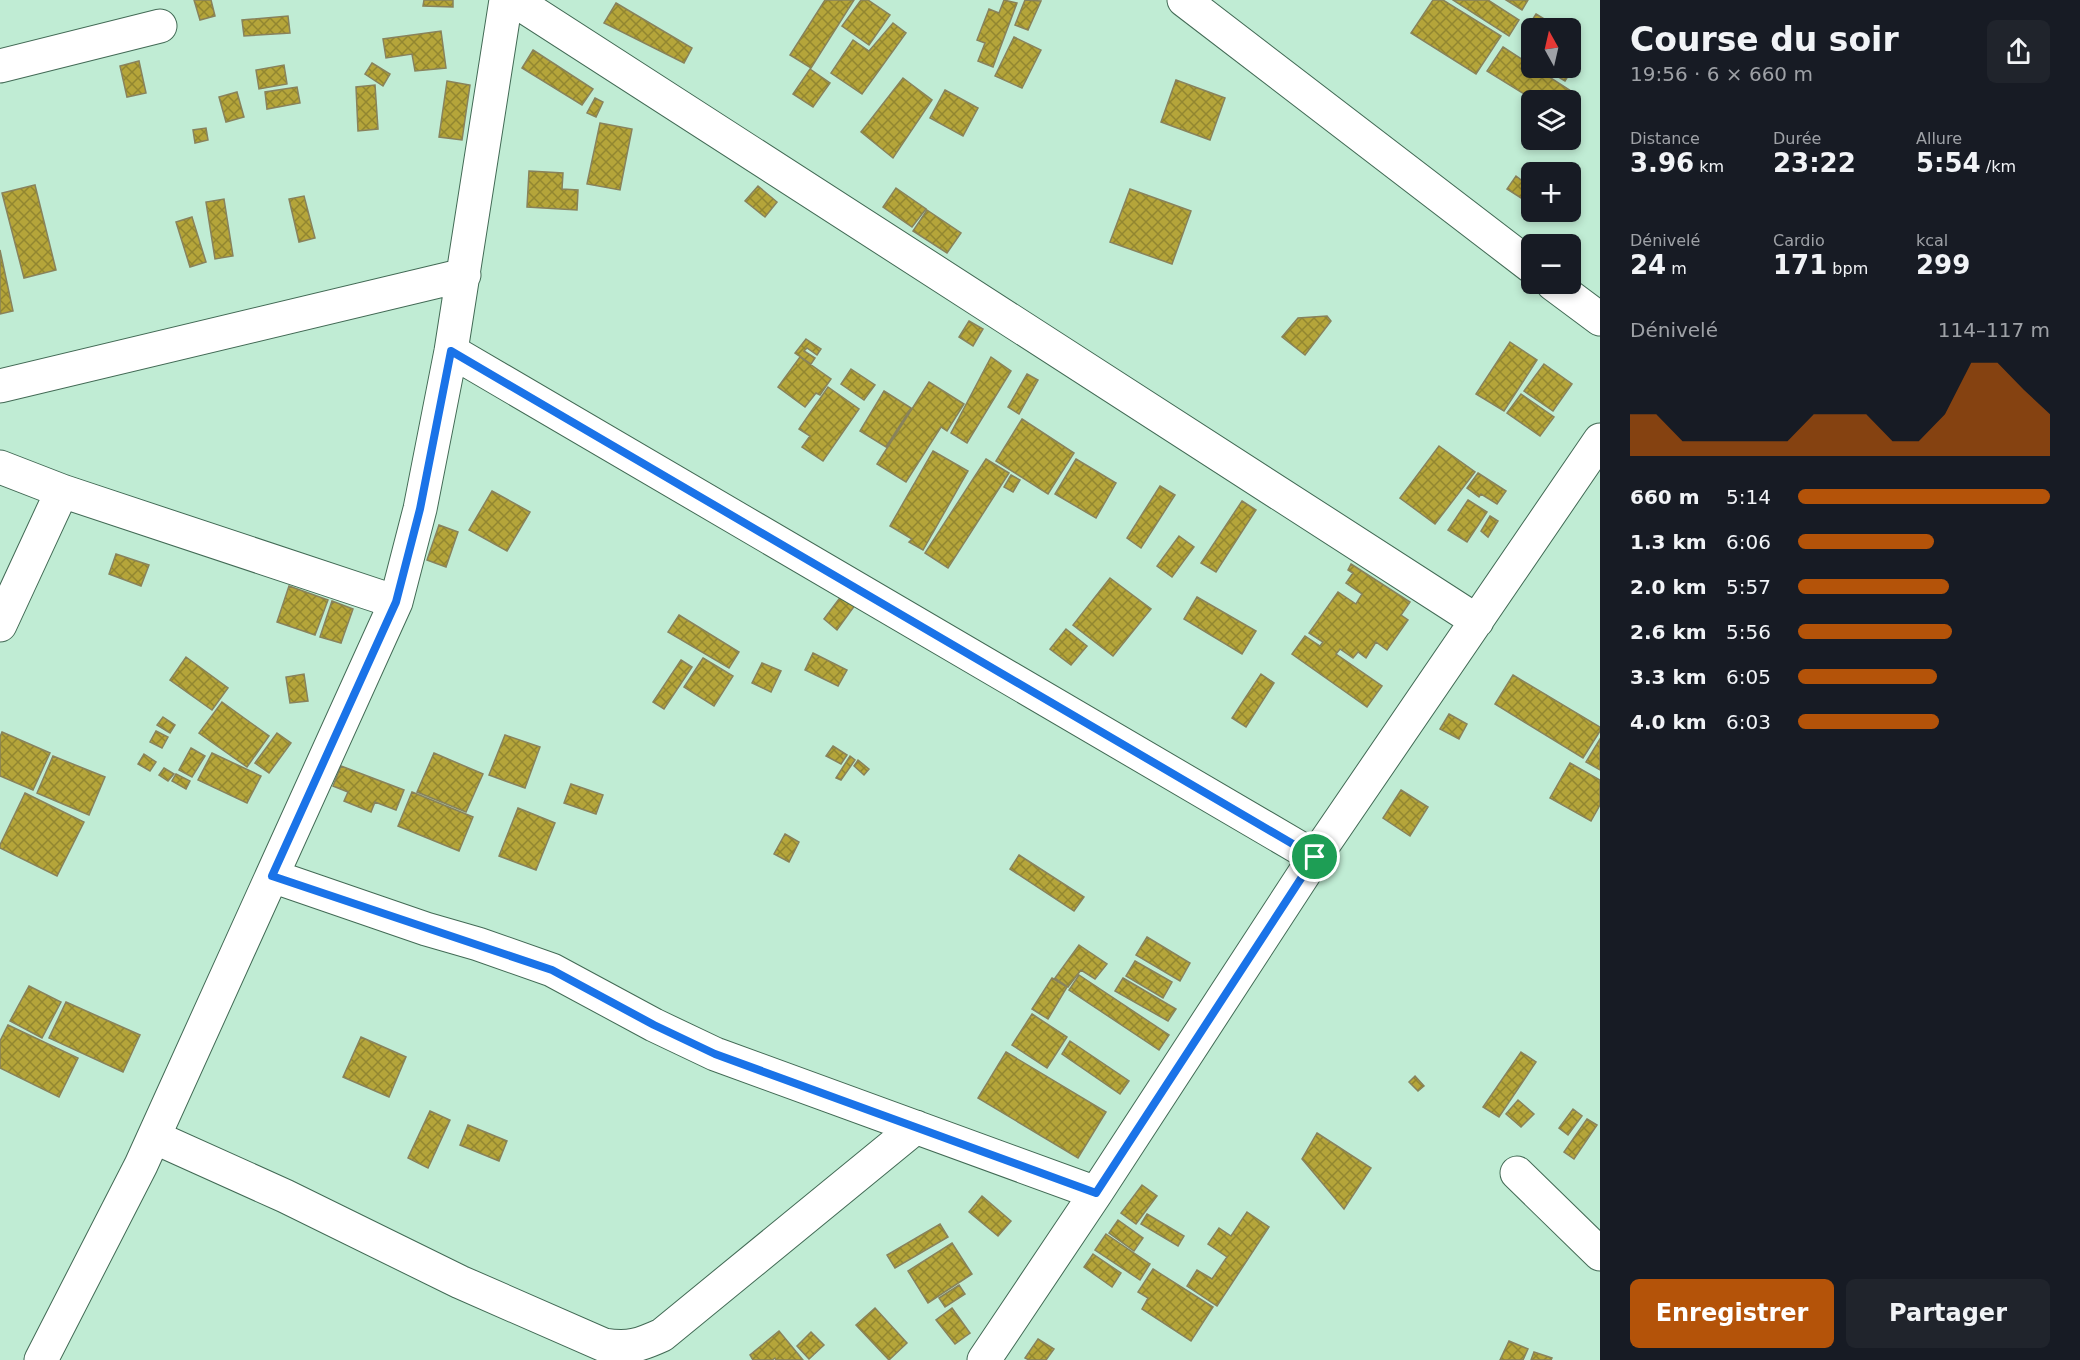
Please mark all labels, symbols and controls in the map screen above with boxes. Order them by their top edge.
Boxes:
north arrow [1521,18,1581,78]
map controls [1521,18,1581,294]
text: Course du soir [1630,20,1899,59]
button: share [1987,20,2050,83]
text: 19:56 · 6 × 660 m [1630,62,1813,86]
button: layers [1521,90,1581,150]
text: Distance [1630,129,1700,148]
text: Durée [1773,129,1821,148]
text: Allure [1916,129,1962,148]
text: 3.96 [1630,148,1694,178]
text: 23:22 [1773,148,1856,178]
text: 5:54 [1916,148,1981,178]
text: km [1694,157,1724,176]
text: /km [1981,157,2016,176]
button: + [1521,162,1581,222]
text: Dénivelé [1630,231,1700,250]
text: Cardio [1773,231,1825,250]
text: kcal [1916,231,1948,250]
button: − [1521,234,1581,294]
text: 24 [1630,250,1666,280]
text: 171 [1773,250,1827,280]
text: 299 [1916,250,1970,280]
text: m [1666,259,1687,278]
text: bpm [1827,259,1868,278]
text: Dénivelé [1630,318,1718,342]
text: 114–117 m [1938,318,2050,342]
text: 660 m [1630,485,1700,509]
text: 5:14 [1726,485,1771,509]
text: 1.3 km [1630,530,1707,554]
text: 6:06 [1726,530,1771,554]
text: 2.0 km [1630,575,1707,599]
text: 5:57 [1726,575,1771,599]
text: 2.6 km [1630,620,1707,644]
text: 5:56 [1726,620,1771,644]
text: 3.3 km [1630,665,1707,689]
text: 6:05 [1726,665,1771,689]
text: 4.0 km [1630,710,1707,734]
text: 6:03 [1726,710,1771,734]
pin [1289,831,1340,882]
icon: arrive [1298,840,1331,873]
button: Enregistrer [1630,1279,1834,1348]
button: Partager [1846,1279,2050,1348]

